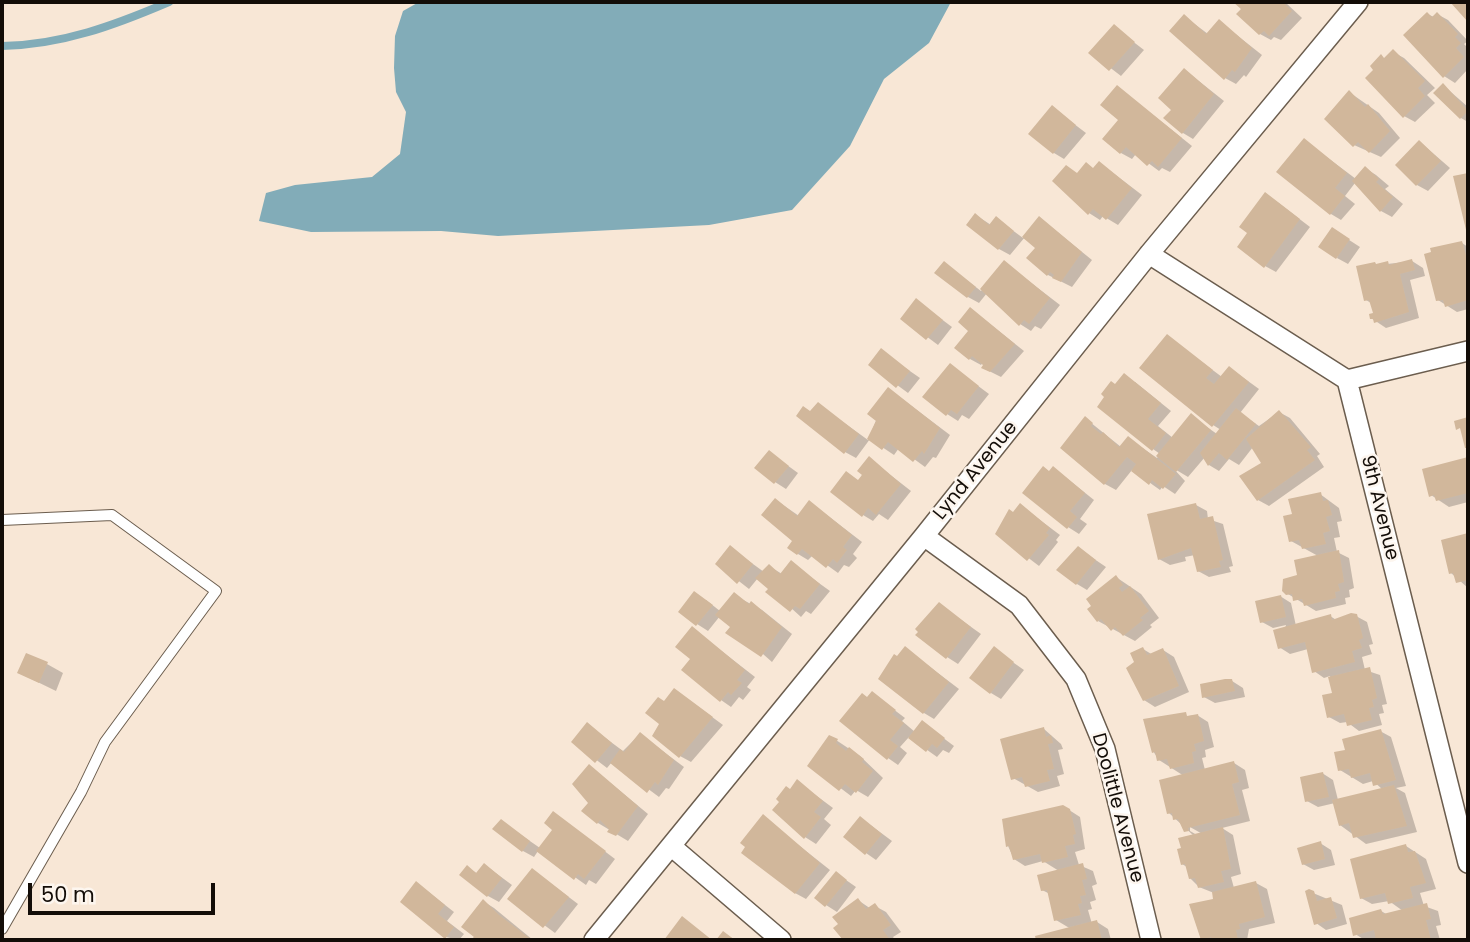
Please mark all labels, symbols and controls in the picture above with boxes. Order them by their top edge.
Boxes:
street label: Lynd Avenue [929,417,1023,525]
street label: 9th Avenue [1355,453,1403,563]
street label: Doolittle Avenue [1086,731,1148,885]
scale bar [32,869,219,913]
text: 50 m [41,880,95,909]

